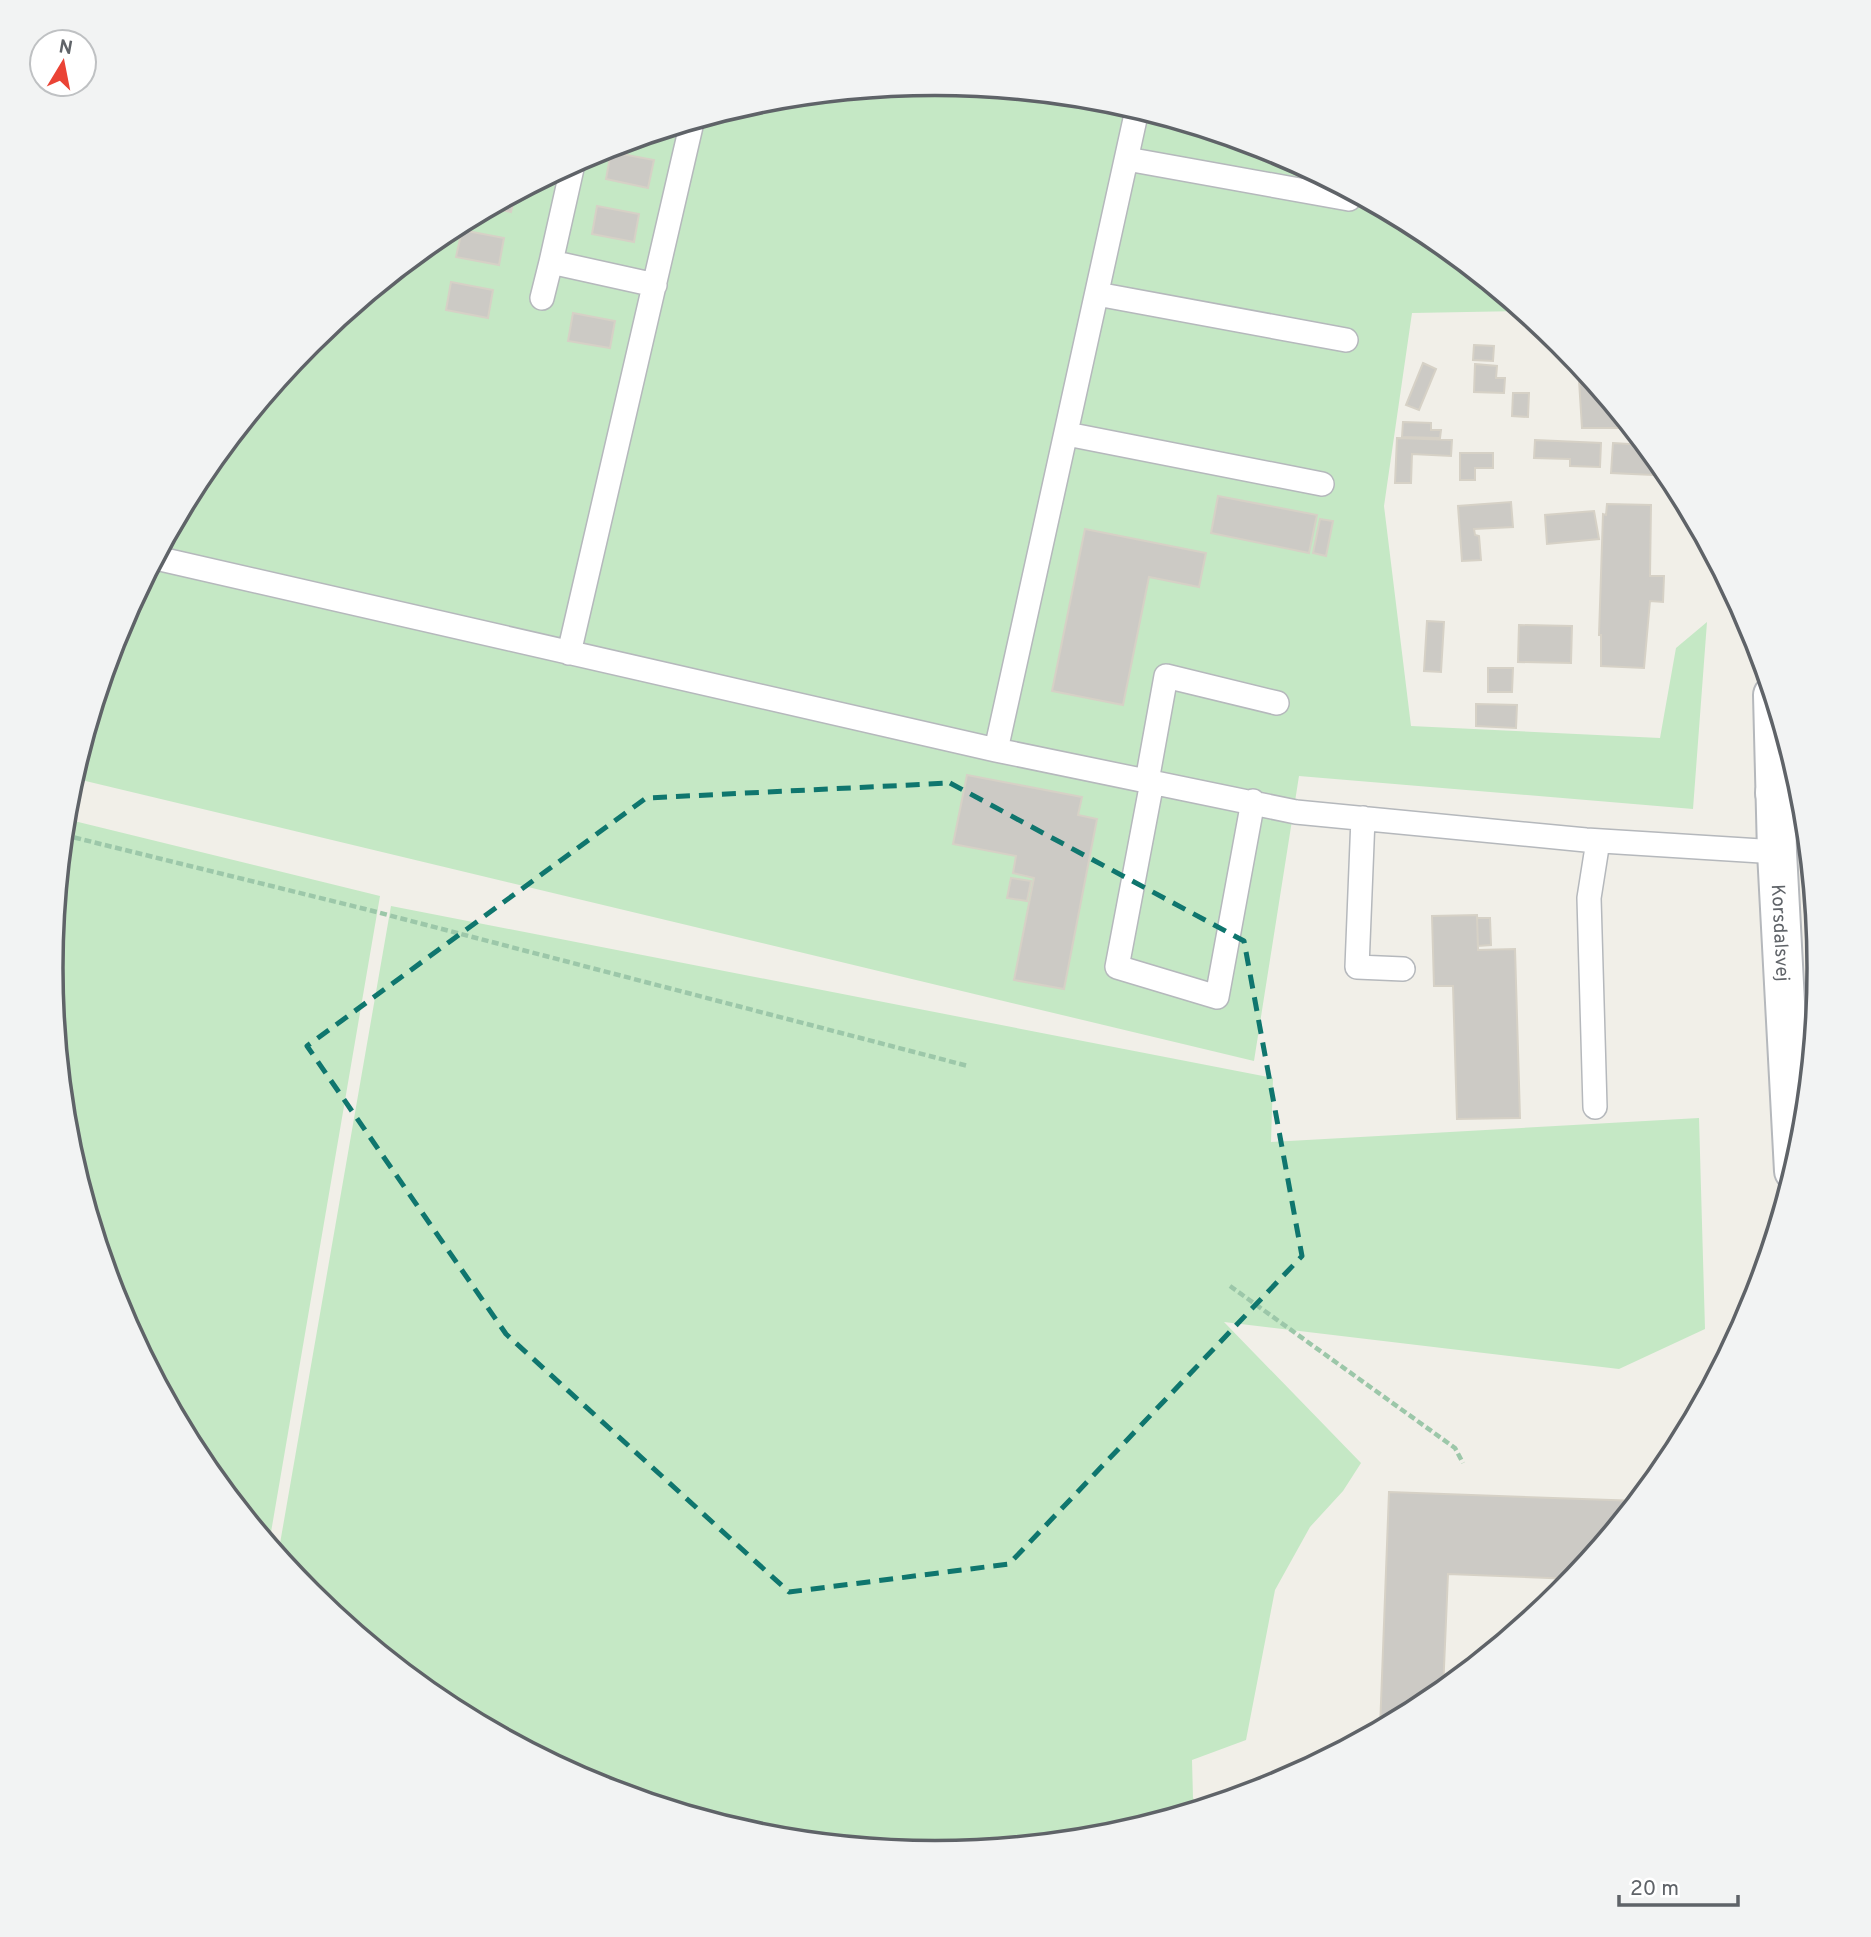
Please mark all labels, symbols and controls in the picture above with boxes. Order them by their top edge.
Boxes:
north arrow [28,28,98,98]
text: N [57,35,74,61]
street label: Korsdalsvej [1765,884,1794,982]
scale bar [1619,1864,1738,1908]
text: 20 m [1630,1876,1679,1903]

